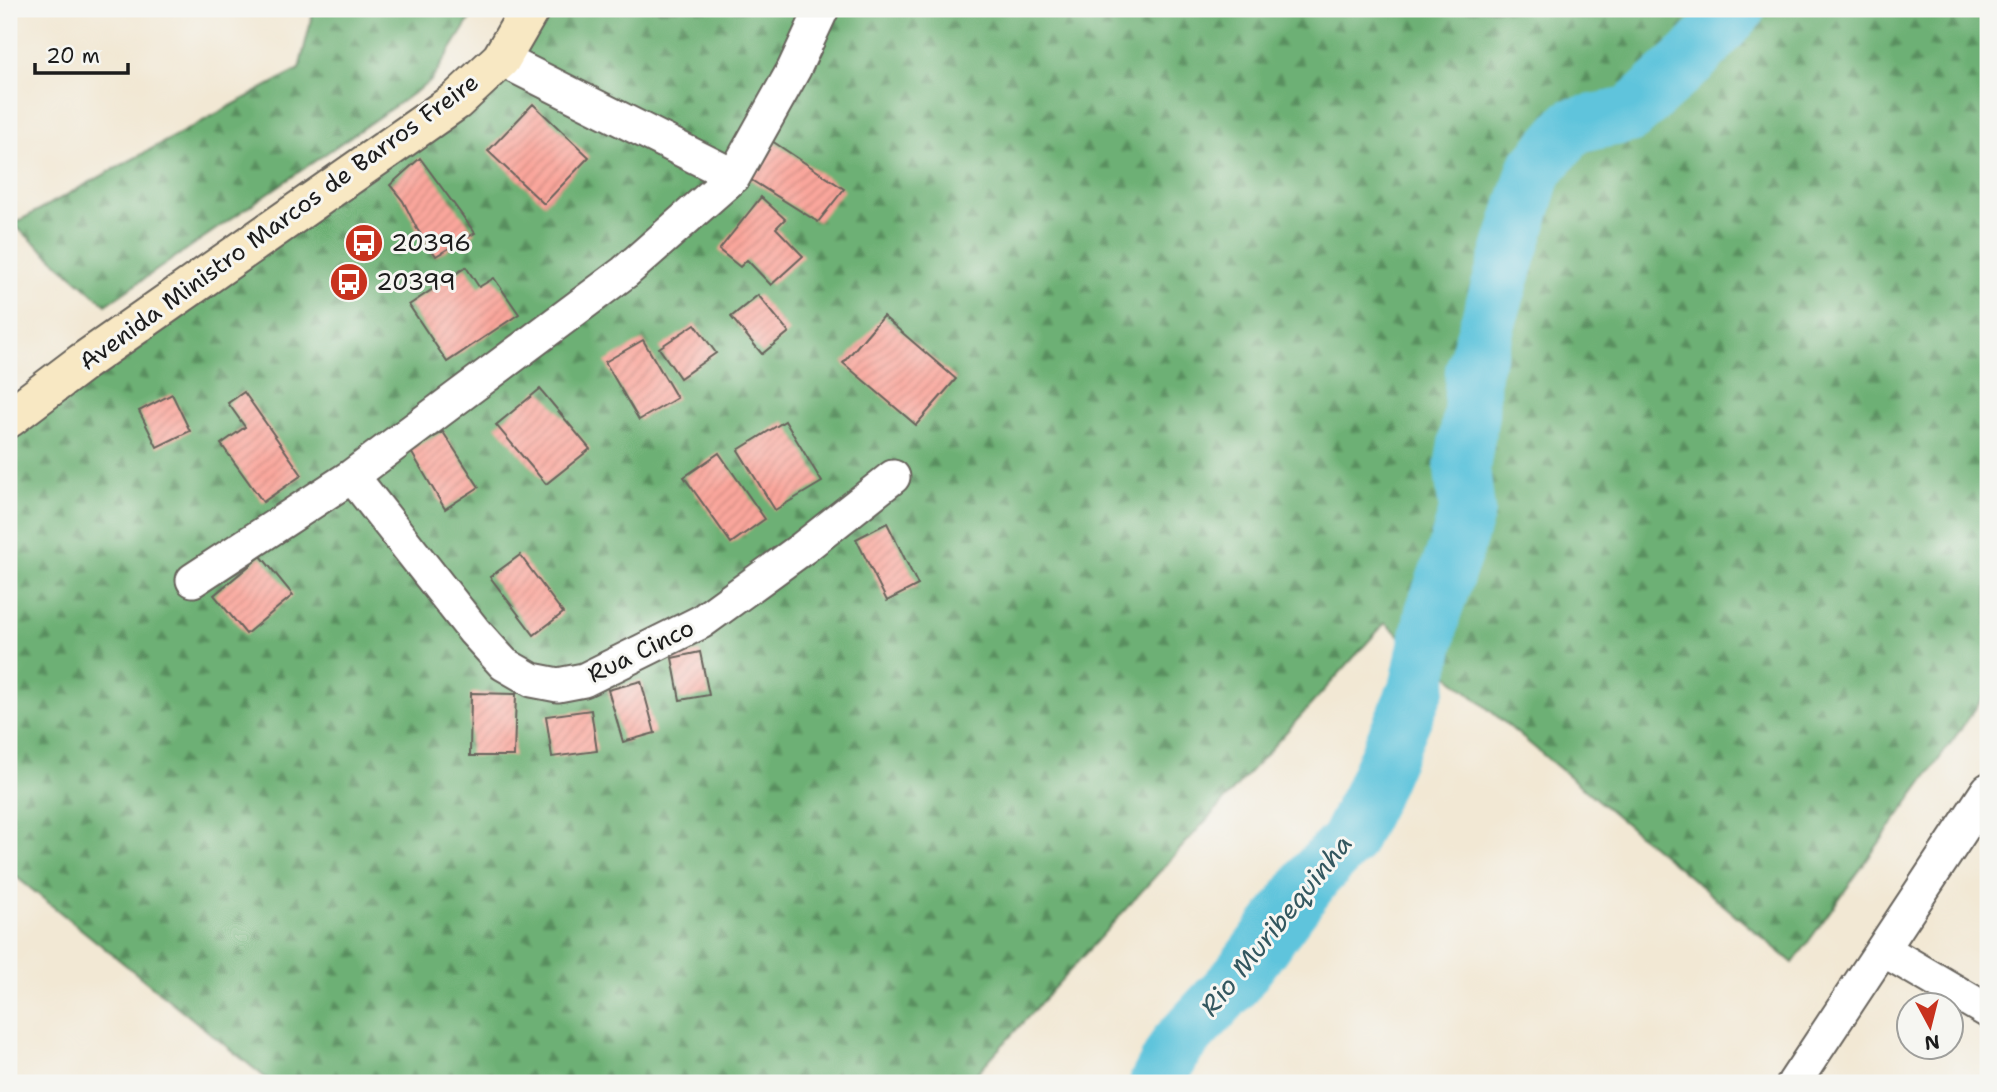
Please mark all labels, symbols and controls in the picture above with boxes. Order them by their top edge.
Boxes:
scale bar [35,32,128,76]
text: 20 m [46,42,100,70]
street label: Avenida Ministro Marcos de Barros Freire [73,66,485,378]
bus stop icon: 20396 [343,222,385,264]
place label: 20396 [391,227,471,259]
bus stop icon: 20399 [328,261,370,303]
place label: 20399 [376,266,456,298]
street label: Rua Cinco [583,612,699,690]
water label: Rio Muribequinha [1192,827,1360,1023]
north arrow [1896,990,1966,1060]
text: N [1923,1029,1941,1056]

